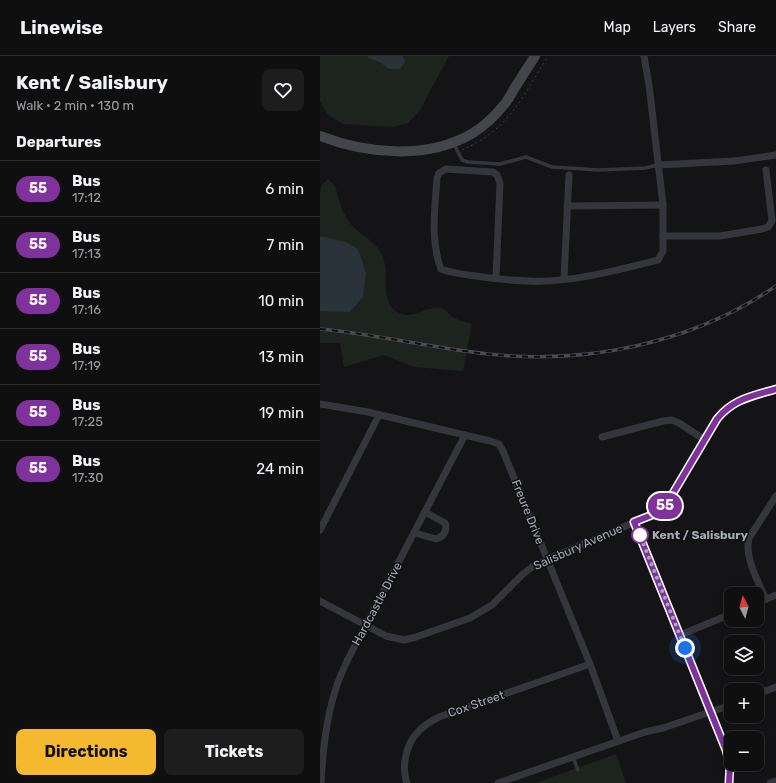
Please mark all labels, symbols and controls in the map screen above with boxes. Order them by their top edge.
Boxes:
text: Linewise [20,16,103,39]
text: Map [604,19,631,36]
text: Layers [653,19,696,36]
text: Share [718,19,756,36]
button: heart [262,69,304,111]
text: Kent / Salisbury [16,71,168,94]
text: Walk · 2 min · 130 m [16,98,134,113]
text: Departures [16,133,101,151]
text: Bus [72,172,100,190]
text: 55 [29,180,47,197]
text: 6 min [265,180,304,198]
text: 17:12 [72,190,101,205]
text: Bus [72,228,100,246]
text: 55 [29,236,47,253]
text: 7 min [267,236,304,254]
text: 17:13 [72,246,101,261]
text: Bus [72,284,100,302]
text: 55 [29,292,47,309]
text: 10 min [258,292,304,310]
text: 17:16 [72,302,101,317]
text: Bus [72,340,100,358]
text: 55 [29,348,47,365]
text: 13 min [259,348,304,366]
text: 17:19 [72,358,101,373]
text: Bus [72,396,100,414]
text: 55 [29,404,47,421]
text: 19 min [259,404,304,422]
text: 17:25 [72,414,103,429]
text: Bus [72,452,100,470]
text: 55 [29,460,47,477]
text: 24 min [256,460,304,478]
text: 17:30 [72,470,104,485]
street label: Freure Drive [509,478,547,546]
line badge: 55 [647,493,683,519]
text: 55 [656,497,674,514]
street label: Salisbury Avenue [531,521,625,573]
marker: Kent / Salisbury [631,526,649,544]
place label: Kent / Salisbury [652,528,748,542]
street label: Hardcastle Drive [349,560,405,648]
north arrow [724,587,764,627]
map controls [724,587,764,771]
button: layers [724,635,764,675]
your location [675,638,695,658]
button: + [724,683,764,723]
street label: Cox Street [446,688,506,720]
button: Directions [16,729,156,775]
button: Tickets [164,729,304,775]
button: − [724,731,764,771]

